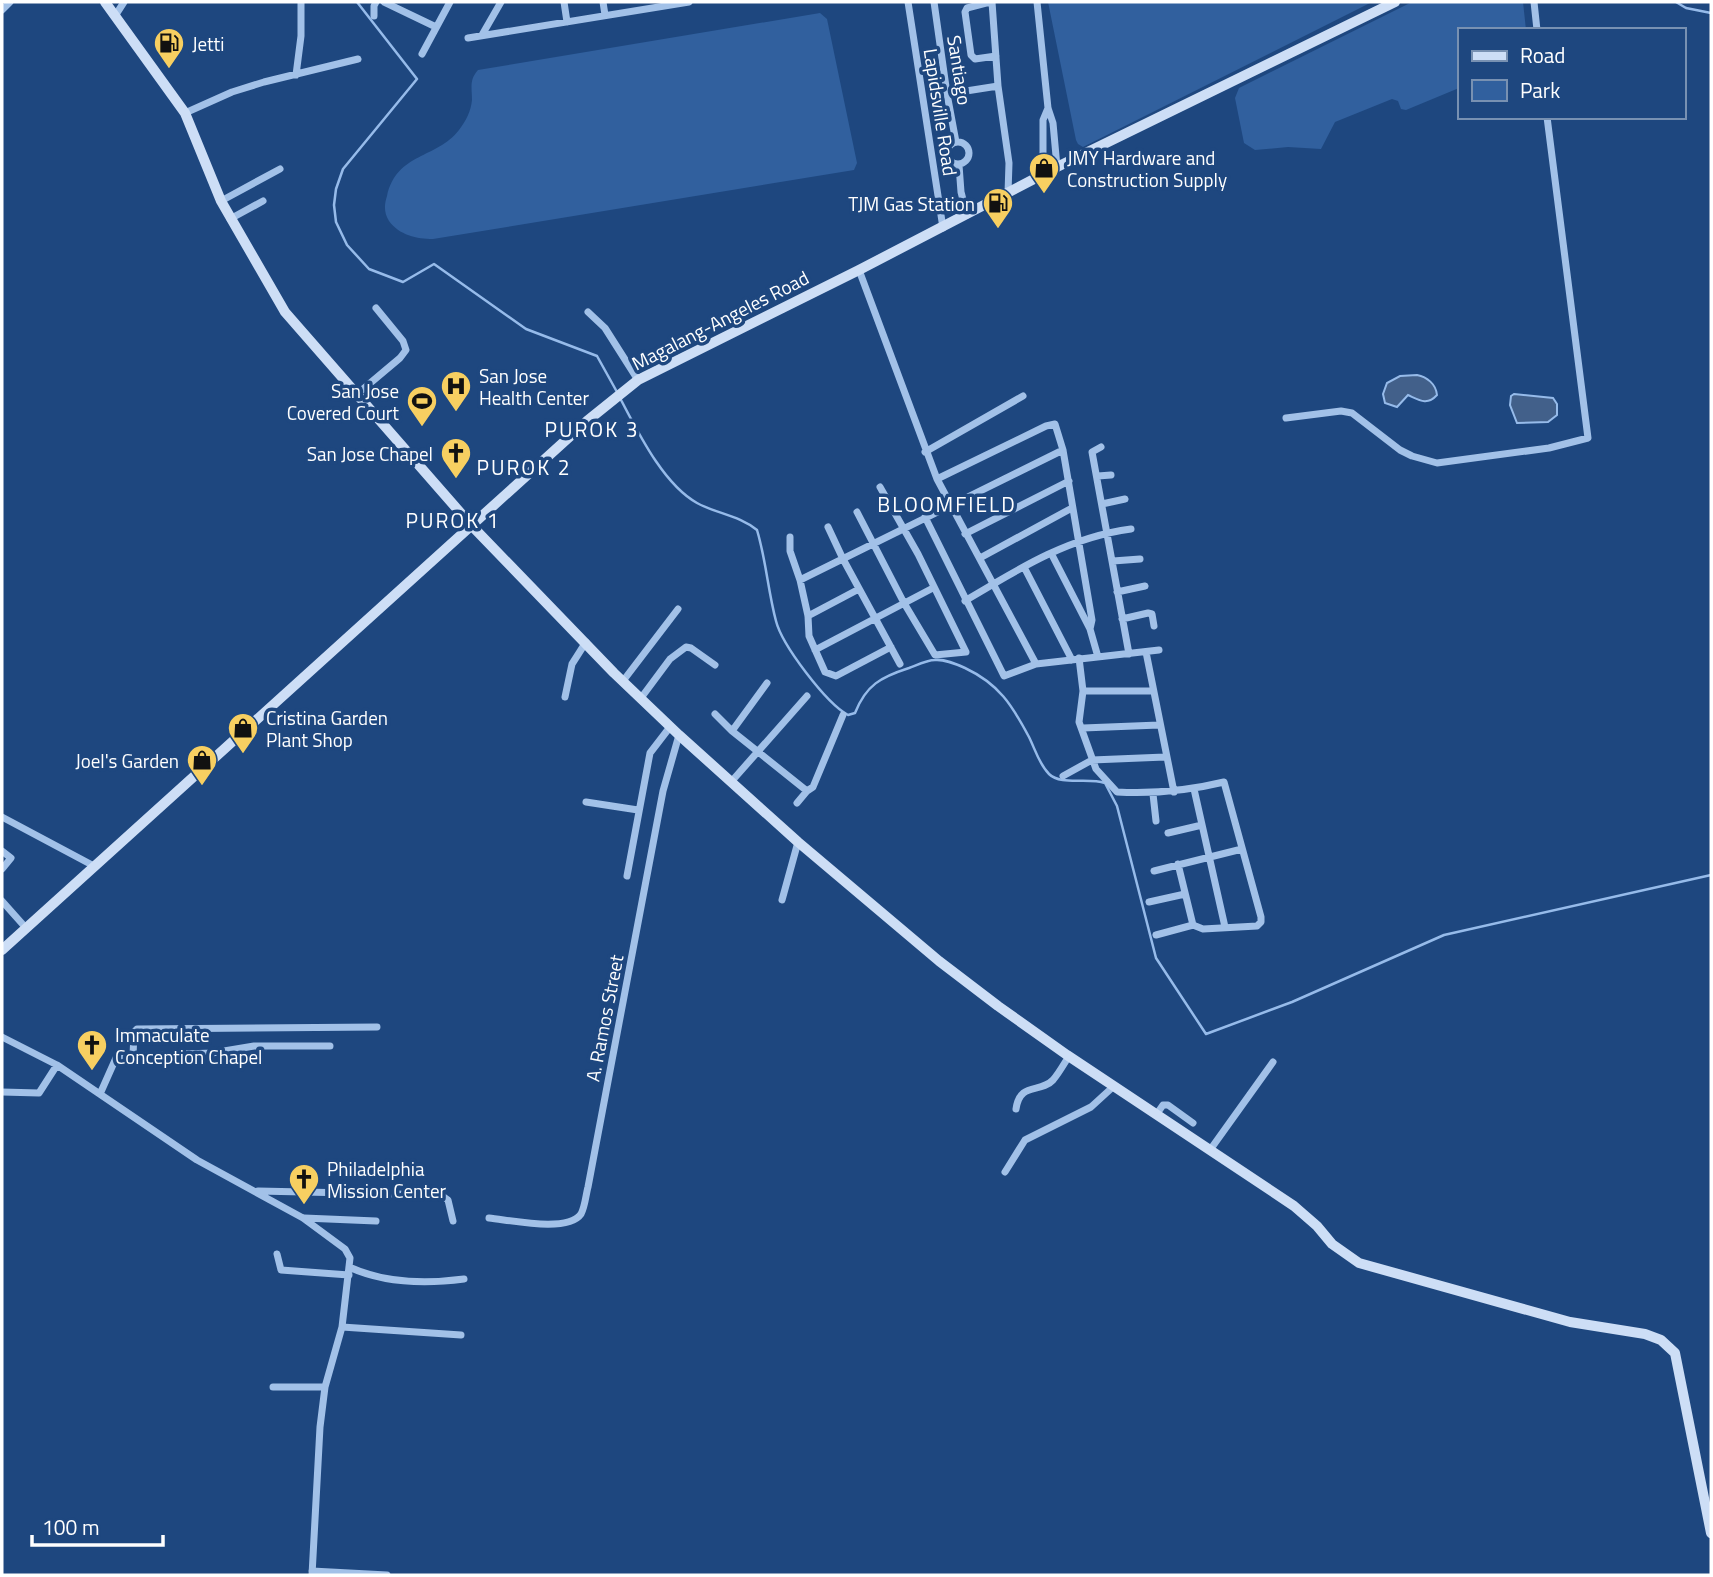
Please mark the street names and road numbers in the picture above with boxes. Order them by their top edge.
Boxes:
street label: Santiago [940,33,980,107]
street label: Lapidsville Road [917,46,965,178]
street label: Magalang-Angeles Road [626,263,814,377]
street label: A. Ramos Street [577,952,631,1084]

